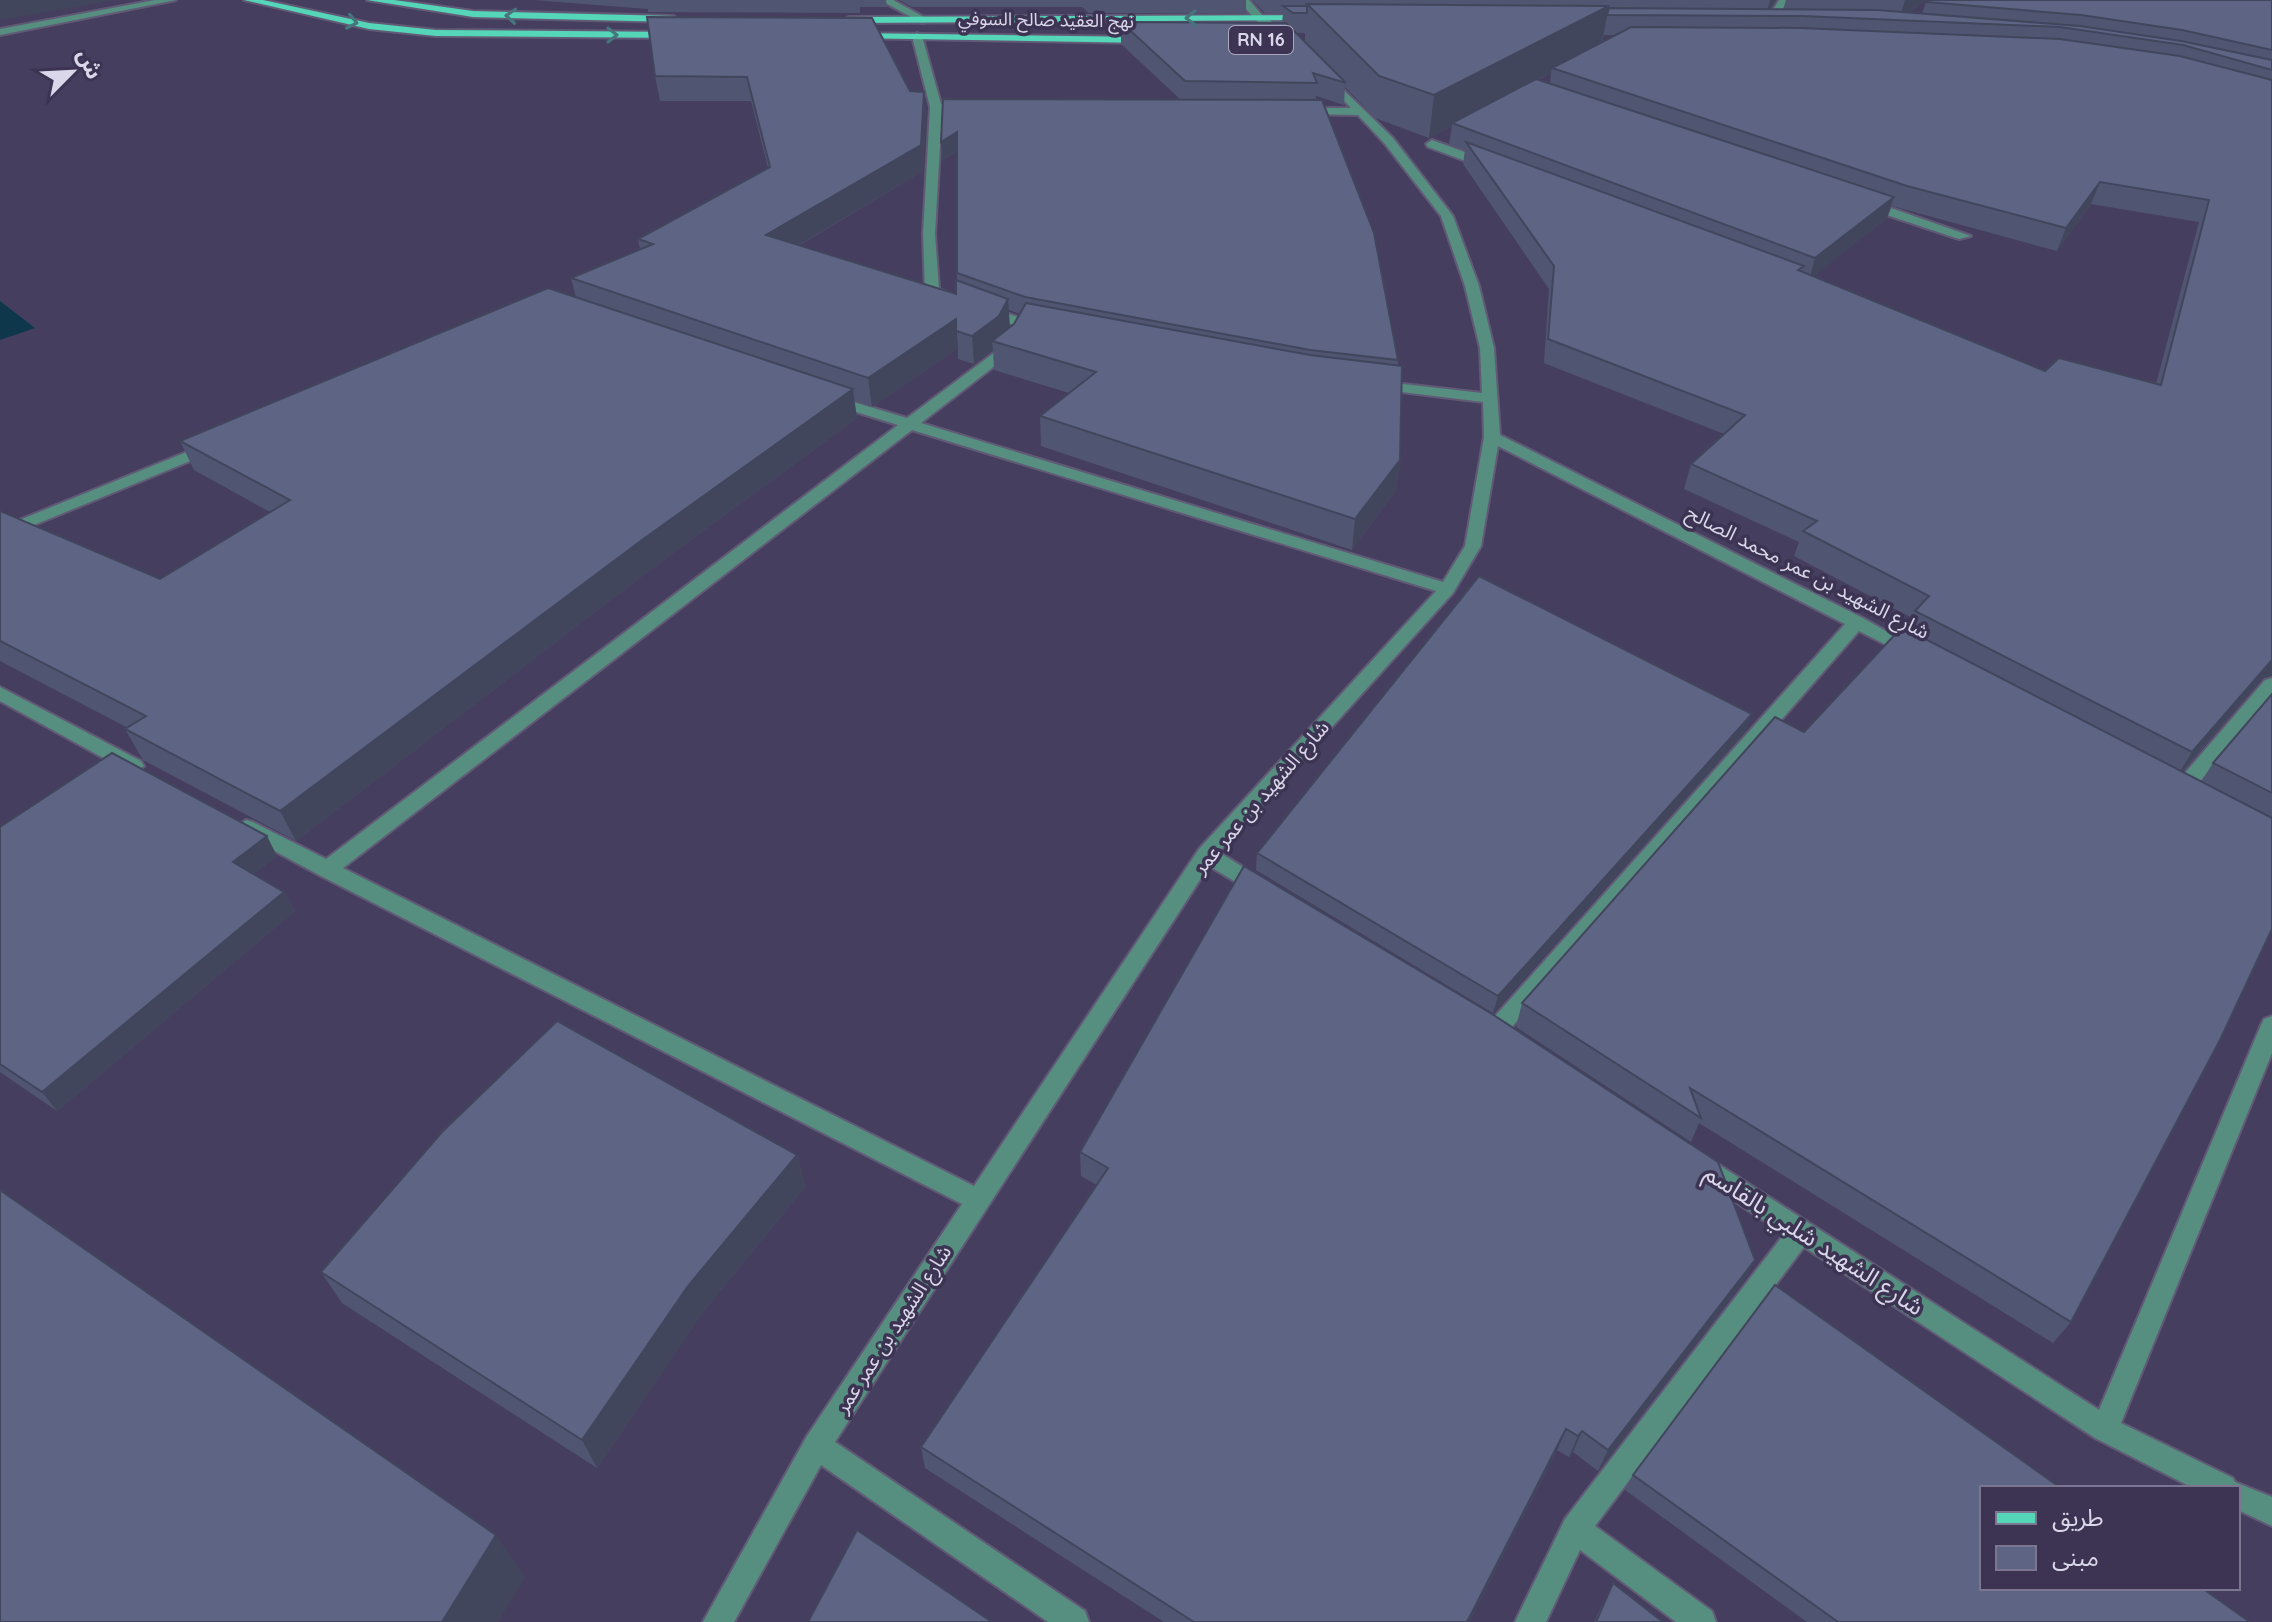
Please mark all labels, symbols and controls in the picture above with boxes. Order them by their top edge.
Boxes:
street label: نهج العقيد صالح السوفي [958,6,1134,35]
one-way arrow [504,8,517,25]
one-way arrow [1184,9,1197,27]
one-way arrow [345,13,359,30]
one-way arrow [606,26,619,44]
road number: RN 16 [1229,26,1293,54]
north arrow [32,32,112,112]
text: ش [71,44,109,83]
street label: شارع الشهيد بن عمر محمد الصالح [1681,499,1934,647]
street label: شارع الشهيد بن عمر عمر [1187,715,1336,881]
street label: شارع الشهيد شلبي بالقاسم [1697,1157,1930,1325]
street label: شارع الشهيد بن عمر عمر [828,1240,959,1420]
legend [1980,1486,2240,1590]
text: طريق [2052,1502,2104,1533]
text: مبنى [2052,1542,2099,1572]

